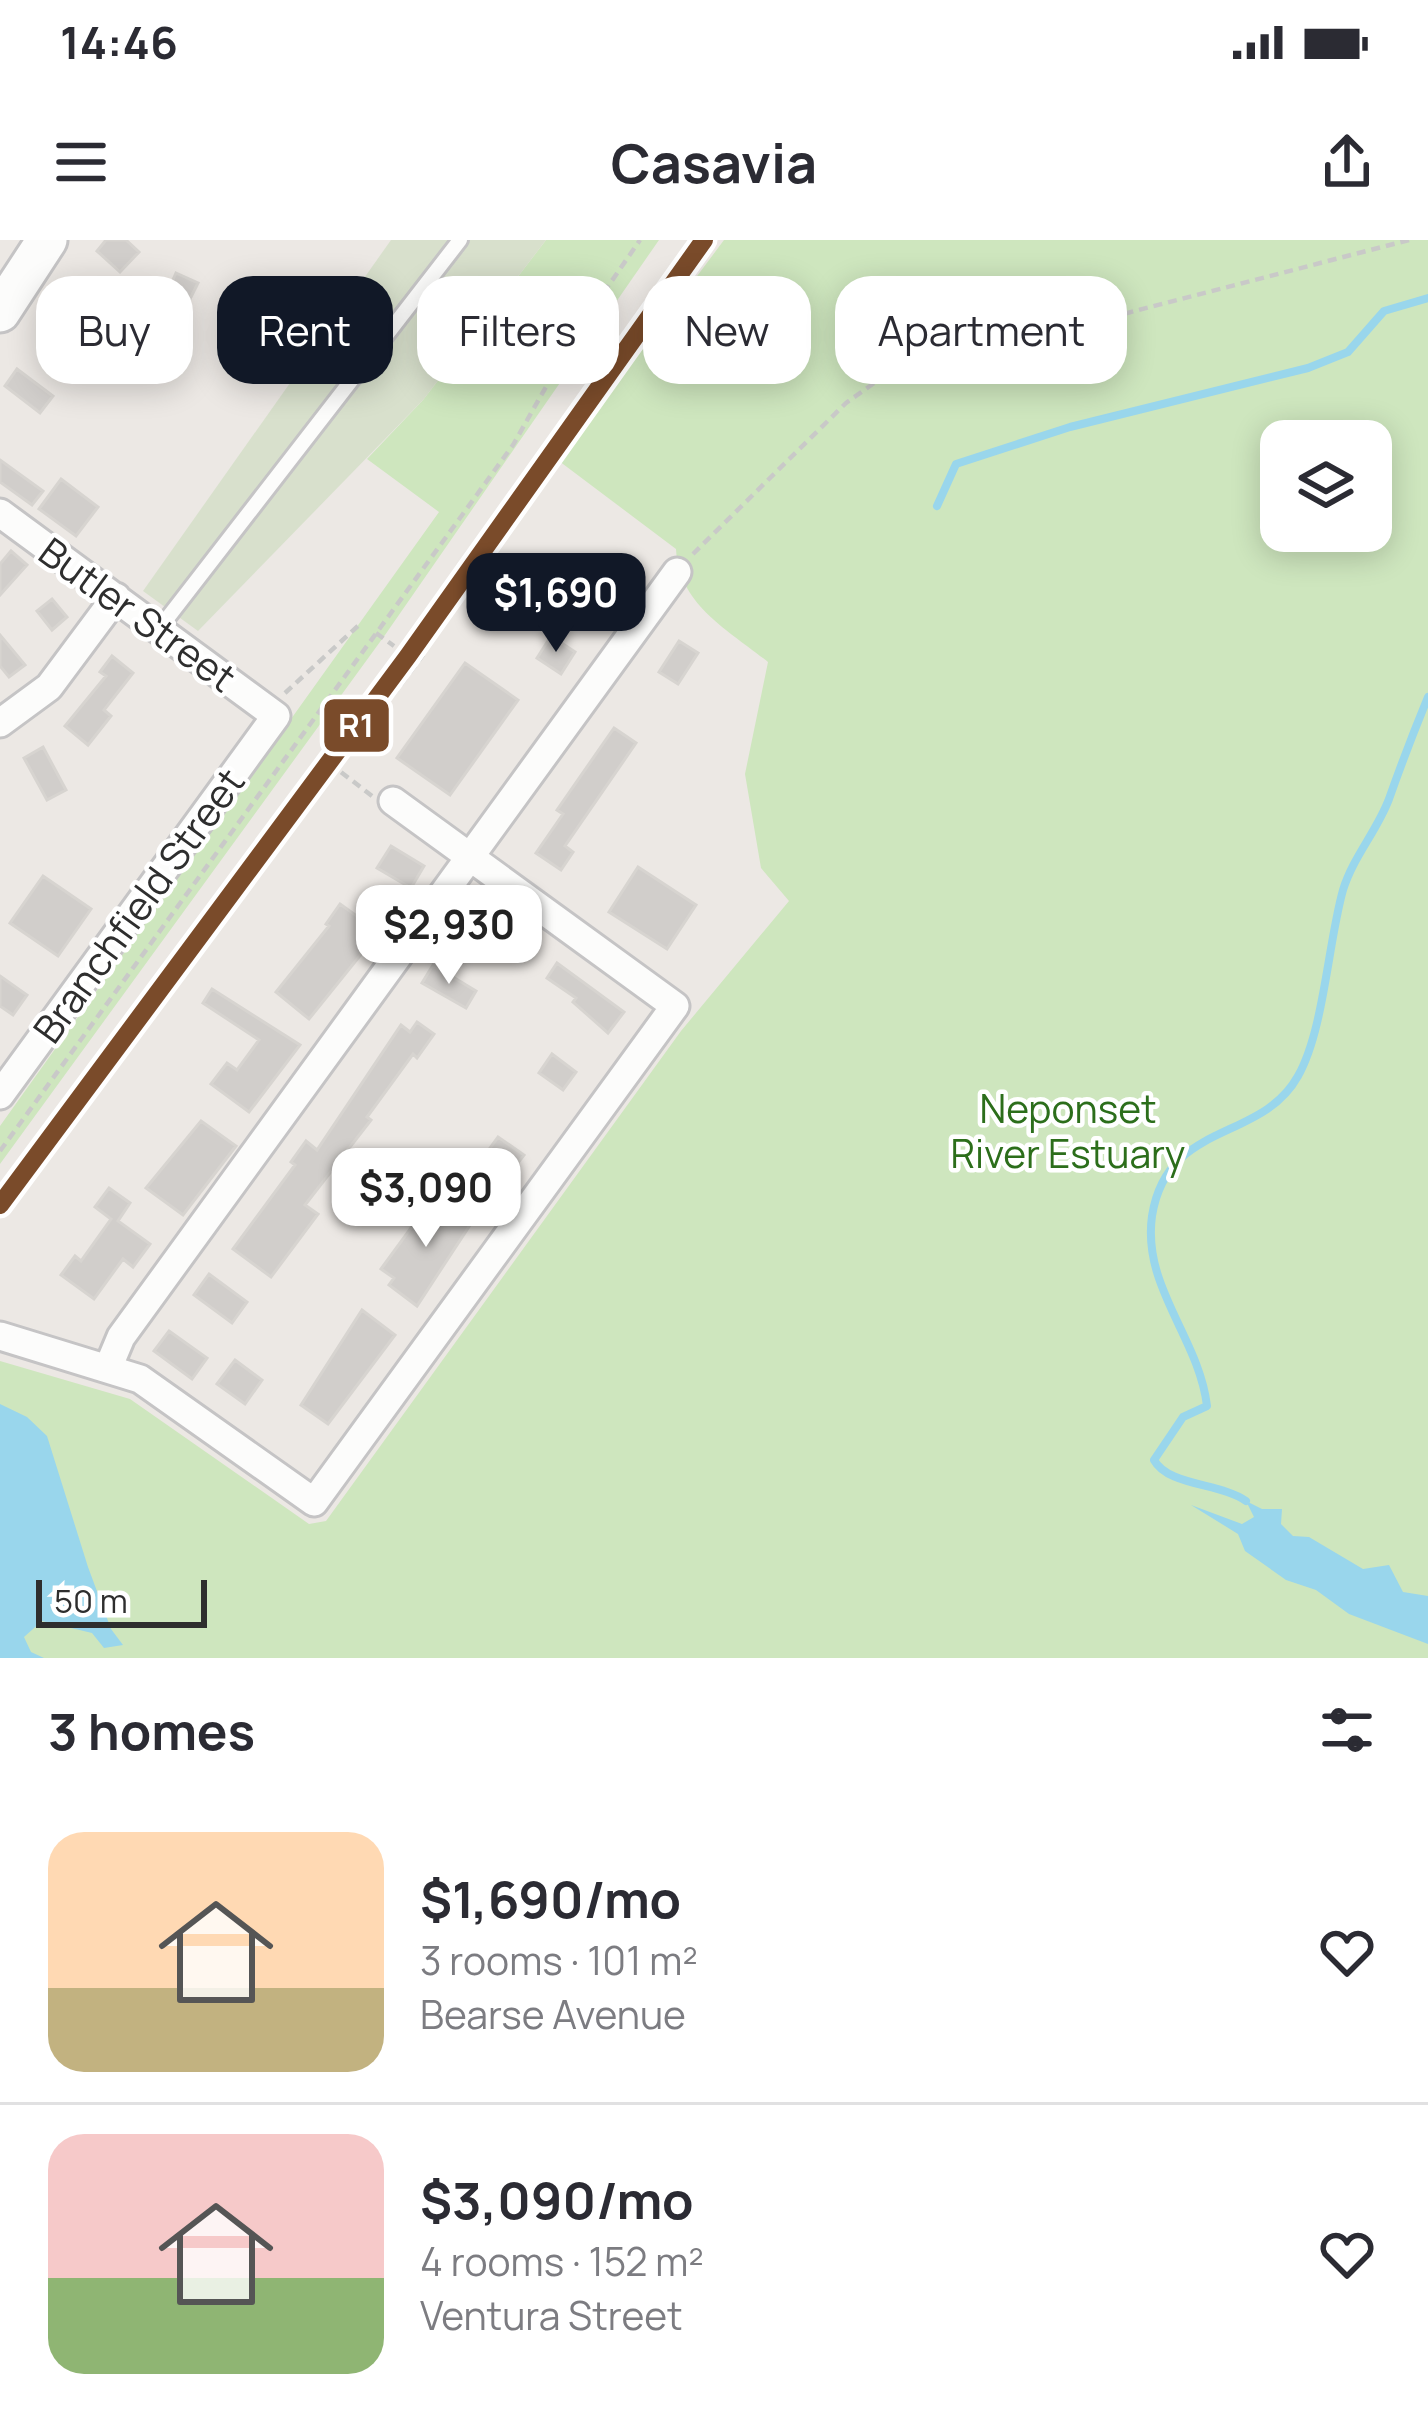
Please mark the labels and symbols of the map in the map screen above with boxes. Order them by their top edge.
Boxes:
street label: Butler Street [29,524,247,704]
pin: $1,690 [458,553,654,655]
line badge: R1 [322,697,391,754]
text: R1 [338,702,374,747]
street label: Branchfield Street [20,757,256,1053]
pin: $2,930 [351,885,547,987]
park label: Neponset River Estuary [951,1081,1185,1180]
pin: $3,090 [328,1148,524,1250]
scale bar [36,1574,207,1627]

